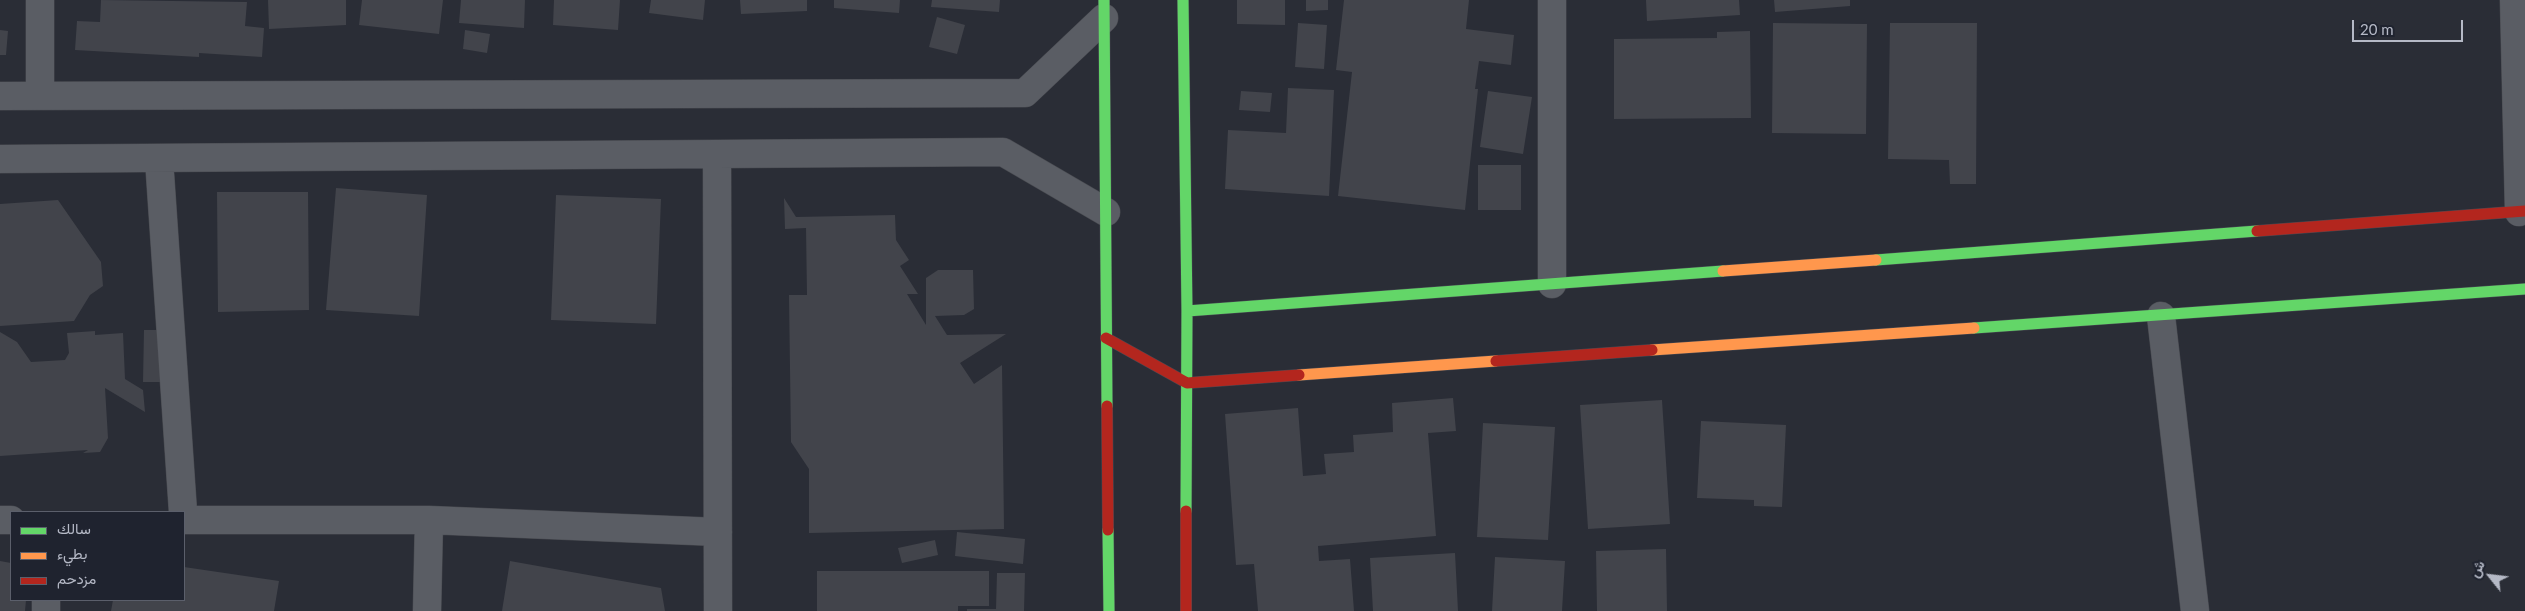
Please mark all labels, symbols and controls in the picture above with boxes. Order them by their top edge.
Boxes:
scale bar [2355,10,2466,42]
text: 20 m [2360,20,2394,38]
legend [10,511,185,601]
text: سالك [57,519,91,537]
text: بطيء [57,544,87,562]
north arrow [2465,551,2515,601]
text: ش [2465,557,2488,580]
text: مزدحم [57,569,96,587]

